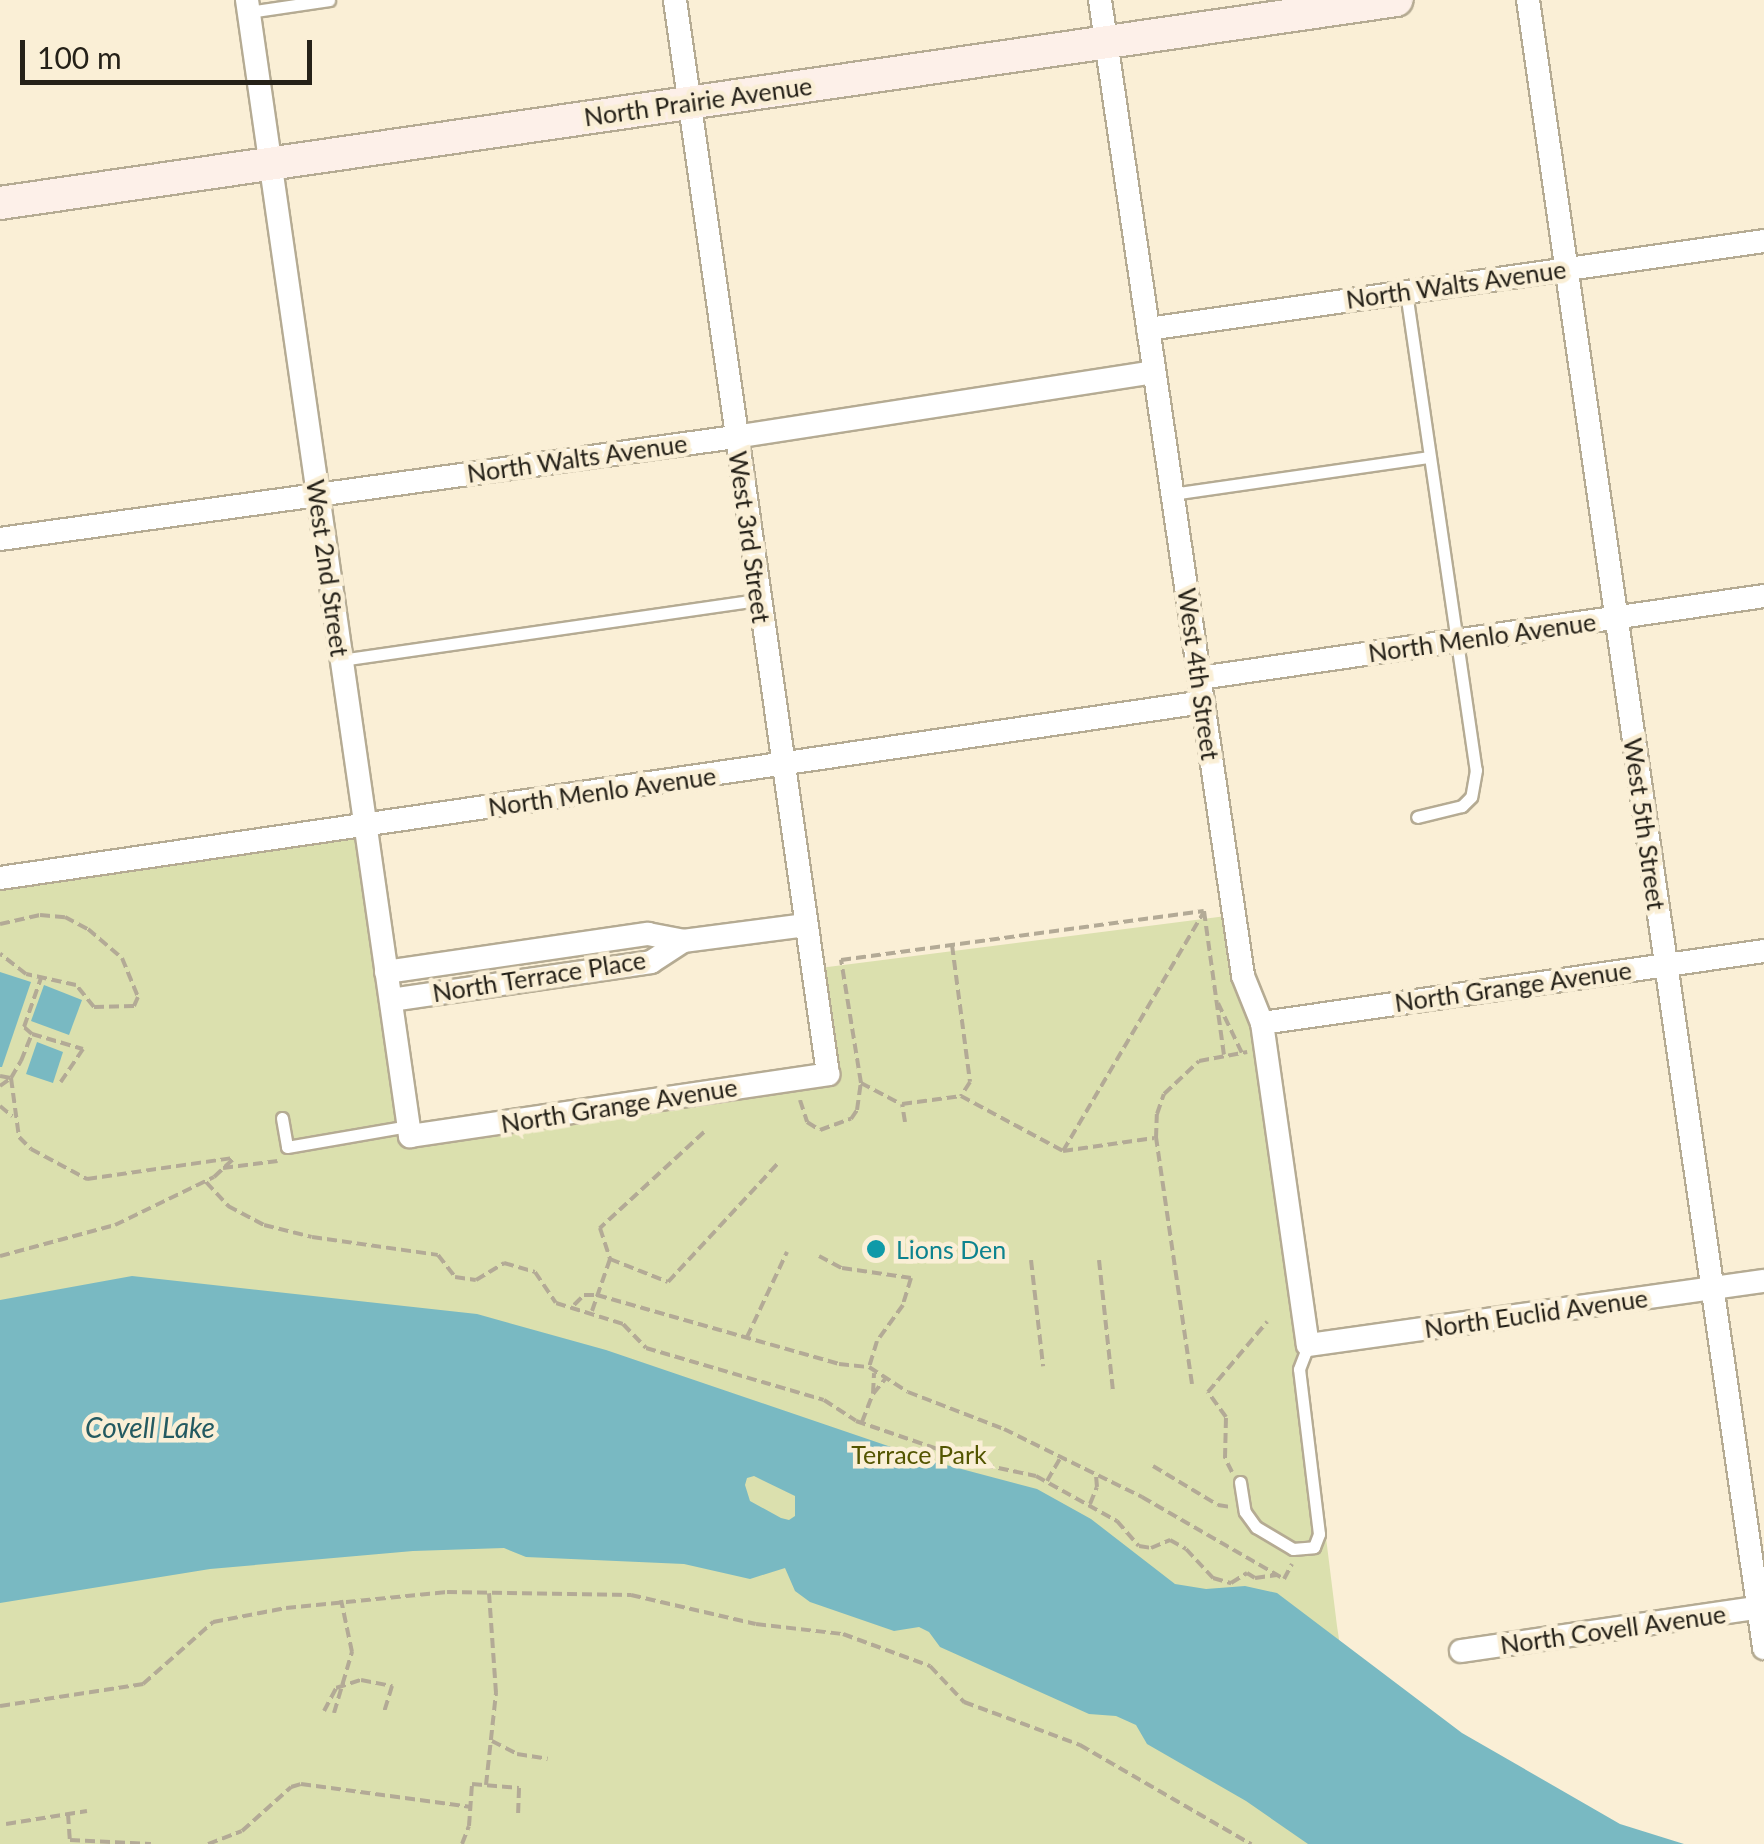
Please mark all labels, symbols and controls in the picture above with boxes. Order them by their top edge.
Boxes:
scale bar [25,20,318,82]
text: 100 m [37,39,122,75]
street label: North Prairie Avenue [582,70,814,132]
street label: North Walts Avenue [1343,254,1569,314]
street label: North Walts Avenue [464,428,690,488]
street label: West 3rd Street [723,449,777,625]
street label: West 2nd Street [301,478,355,658]
street label: West 4th Street [1172,586,1226,762]
street label: North Menlo Avenue [1366,606,1598,668]
street label: West 5th Street [1618,736,1672,912]
street label: North Menlo Avenue [486,760,718,822]
street label: North Terrace Place [430,944,648,1008]
street label: North Grange Avenue [1392,954,1634,1018]
street label: North Grange Avenue [498,1071,740,1139]
place label: Lions Den [896,1234,1006,1264]
marker: Lions Den [865,1238,887,1260]
street label: North Euclid Avenue [1422,1282,1650,1344]
water label: Covell Lake [85,1410,215,1444]
park label: Terrace Park [851,1439,987,1469]
street label: North Covell Avenue [1498,1598,1728,1660]

